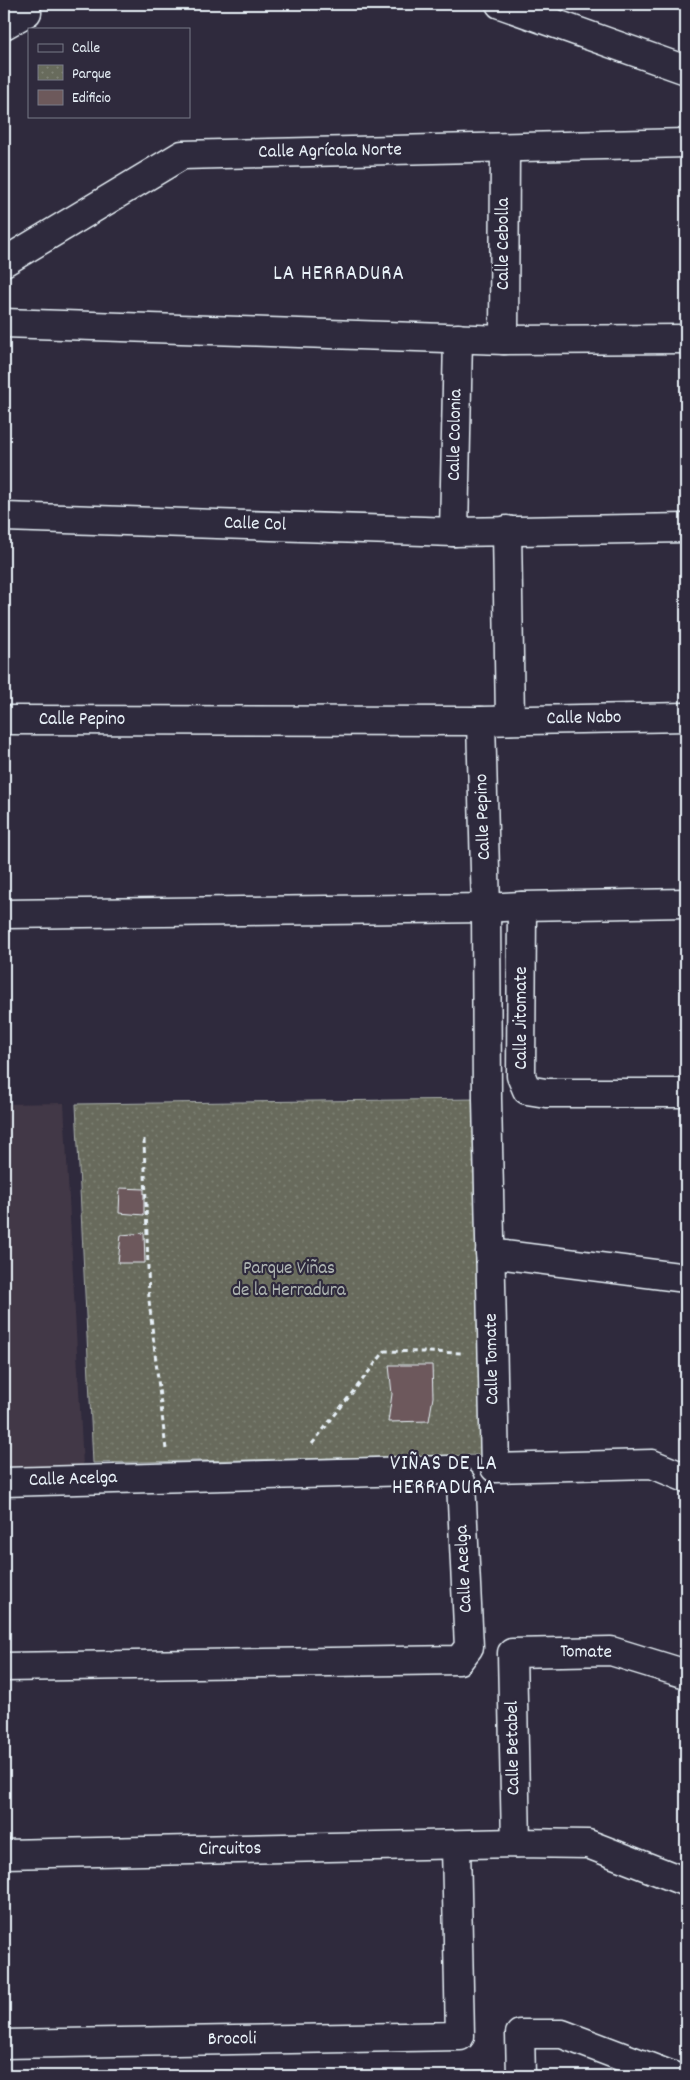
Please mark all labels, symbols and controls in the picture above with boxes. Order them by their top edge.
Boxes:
legend [28,28,190,118]
text: Calle [72,38,101,60]
text: Parque [72,64,112,86]
text: Edificio [72,88,111,110]
street label: Calle Agrícola Norte [258,137,402,167]
street label: Calle Cebolla [491,197,518,290]
district label: LA HERRADURA [273,260,405,290]
street label: Calle Colonia [442,388,470,481]
street label: Calle Col [223,510,287,540]
street label: Calle Nabo [546,705,622,733]
street label: Calle Pepino [39,707,125,734]
street label: Calle Pepino [469,773,499,861]
street label: Calle Jitomate [509,966,536,1070]
park label: Parque Viñas de la Herradura [232,1256,347,1305]
street label: Calle Tomate [479,1313,507,1405]
district label: VIÑAS DE LA HERRADURA [390,1450,498,1504]
street label: Calle Acelga [28,1465,119,1495]
street label: Calle Acelga [449,1523,481,1614]
street label: Tomate [560,1639,612,1667]
street label: Calle Betabel [500,1700,528,1795]
street label: Circuitos [198,1836,262,1864]
street label: Brocoli [207,2026,257,2054]

